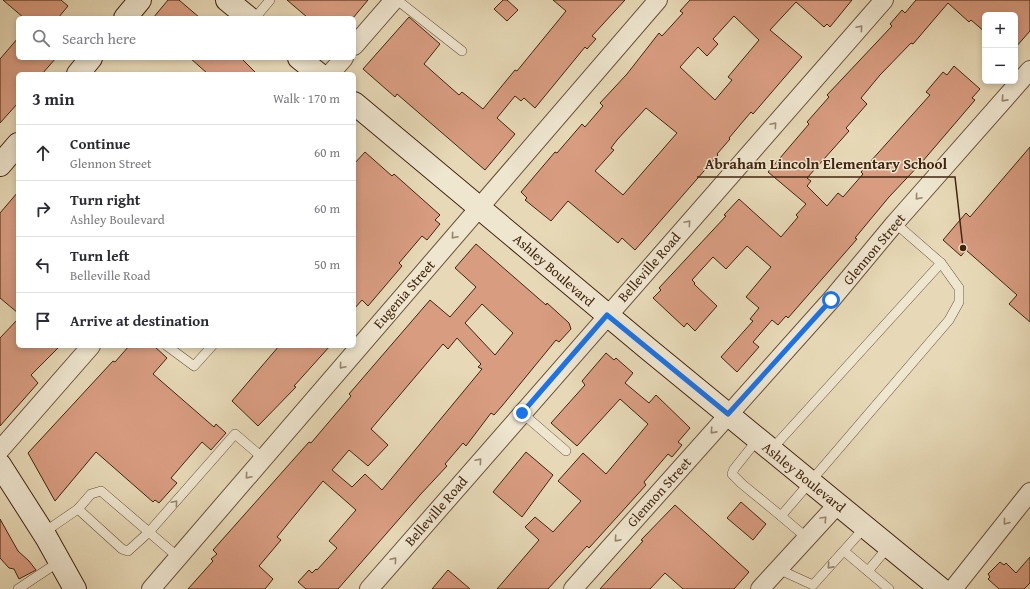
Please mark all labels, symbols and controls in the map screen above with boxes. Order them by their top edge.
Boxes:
map controls [982,12,1018,84]
button: + [982,12,1018,48]
search box [16,16,356,60]
one-way arrow [855,25,862,32]
icon: search [30,27,52,49]
text: Search here [62,28,136,49]
button: − [982,48,1018,84]
text: 3 min [32,86,74,111]
text: Walk · 170 m [273,89,340,108]
one-way arrow [1001,94,1008,102]
one-way arrow [769,123,776,130]
text: Continue [70,133,131,154]
icon: ahead [32,142,54,164]
text: 60 m [314,143,340,162]
callout: Abraham Lincoln Elementary School [697,150,955,177]
text: Abraham Lincoln Elementary School [705,153,948,174]
text: Glennon Street [70,154,152,173]
text: Turn right [70,189,141,210]
one-way arrow [916,192,923,199]
icon: right [32,198,54,220]
text: 60 m [314,199,340,218]
street label: Glennon Street [838,209,910,289]
text: Ashley Boulevard [70,210,165,229]
one-way arrow [683,220,690,228]
street label: Belleville Road [613,227,685,306]
street label: Ashley Boulevard [509,229,599,311]
one-way arrow [452,231,459,239]
text: Turn left [70,245,129,266]
icon: left [32,254,54,276]
text: 50 m [314,255,340,274]
street label: Eugenia Street [369,255,439,333]
text: Belleville Road [70,266,150,285]
route start [822,291,840,309]
icon: arrive [32,310,54,332]
text: Arrive at destination [70,310,209,331]
one-way arrow [339,362,346,369]
route end [513,404,531,422]
one-way arrow [710,427,717,434]
street label: Ashley Boulevard [758,437,850,517]
street label: Glennon Street [622,453,696,531]
one-way arrow [475,459,482,466]
one-way arrow [245,471,252,478]
street label: Belleville Road [400,471,472,550]
one-way arrow [170,500,178,508]
one-way arrow [820,516,827,524]
one-way arrow [1003,517,1010,524]
one-way arrow [614,534,621,542]
one-way arrow [390,557,397,564]
one-way arrow [827,561,835,569]

